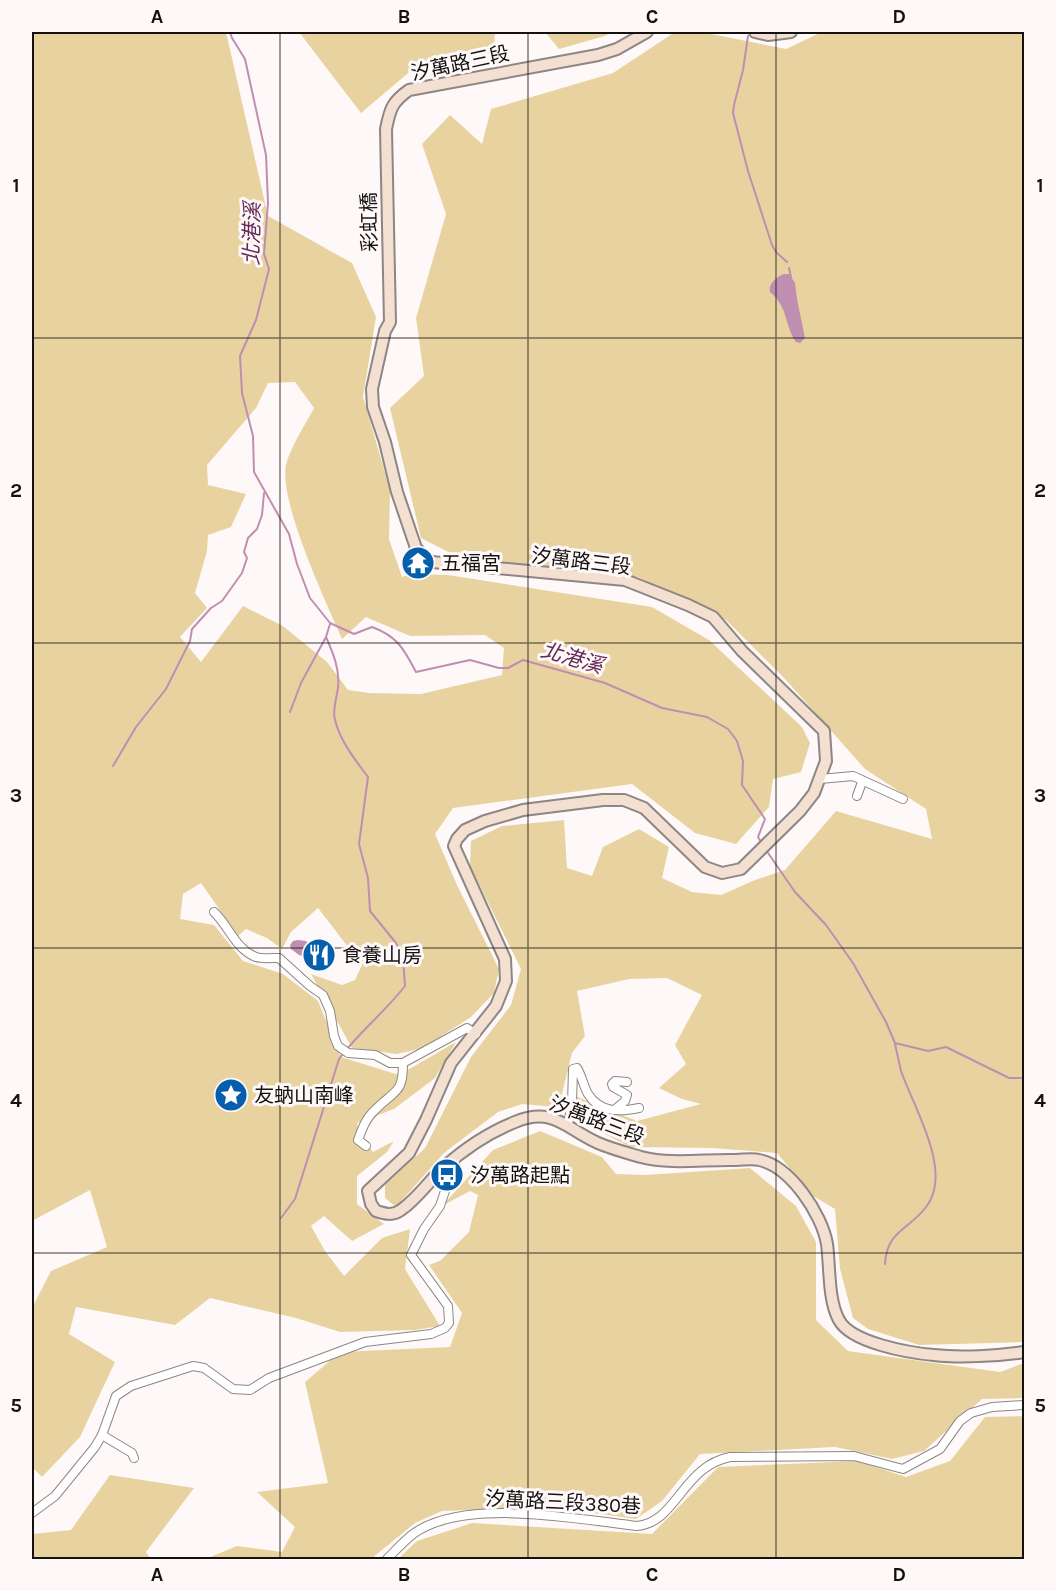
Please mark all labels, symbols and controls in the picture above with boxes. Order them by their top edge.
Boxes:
text: A [151,5,164,28]
text: B [398,5,410,28]
text: C [646,5,658,28]
text: D [892,5,906,28]
street label: 汐萬路三段 [409,42,511,85]
text: 1 [12,174,20,197]
text: 1 [1036,174,1044,197]
street label: 彩虹橋 [357,192,382,252]
water label: 北港溪 [239,199,265,266]
text: 2 [10,479,22,502]
text: 2 [1034,479,1046,502]
street label: 汐萬路三段 [530,544,632,579]
temple icon: 五福宮 [400,545,436,581]
place label: 五福宮 [441,552,501,575]
water label: 北港溪 [538,638,608,679]
text: 3 [10,784,22,807]
text: 3 [1034,784,1046,807]
restaurant icon: 食養山房 [301,937,337,973]
place label: 食養山房 [342,944,422,967]
place icon: 友蚋山南峰 [213,1077,249,1113]
place label: 友蚋山南峰 [254,1084,354,1107]
text: 4 [10,1089,22,1112]
text: 4 [1034,1089,1046,1112]
street label: 汐萬路三段 [546,1092,648,1149]
bus stop icon: 汐萬路起點 [429,1157,465,1193]
place label: 汐萬路起點 [470,1164,570,1187]
text: 5 [10,1394,22,1417]
text: 5 [1034,1394,1046,1417]
street label: 汐萬路三段380巷 [484,1487,641,1518]
text: A [151,1563,164,1586]
text: B [398,1563,410,1586]
text: C [646,1563,658,1586]
text: D [892,1563,906,1586]

